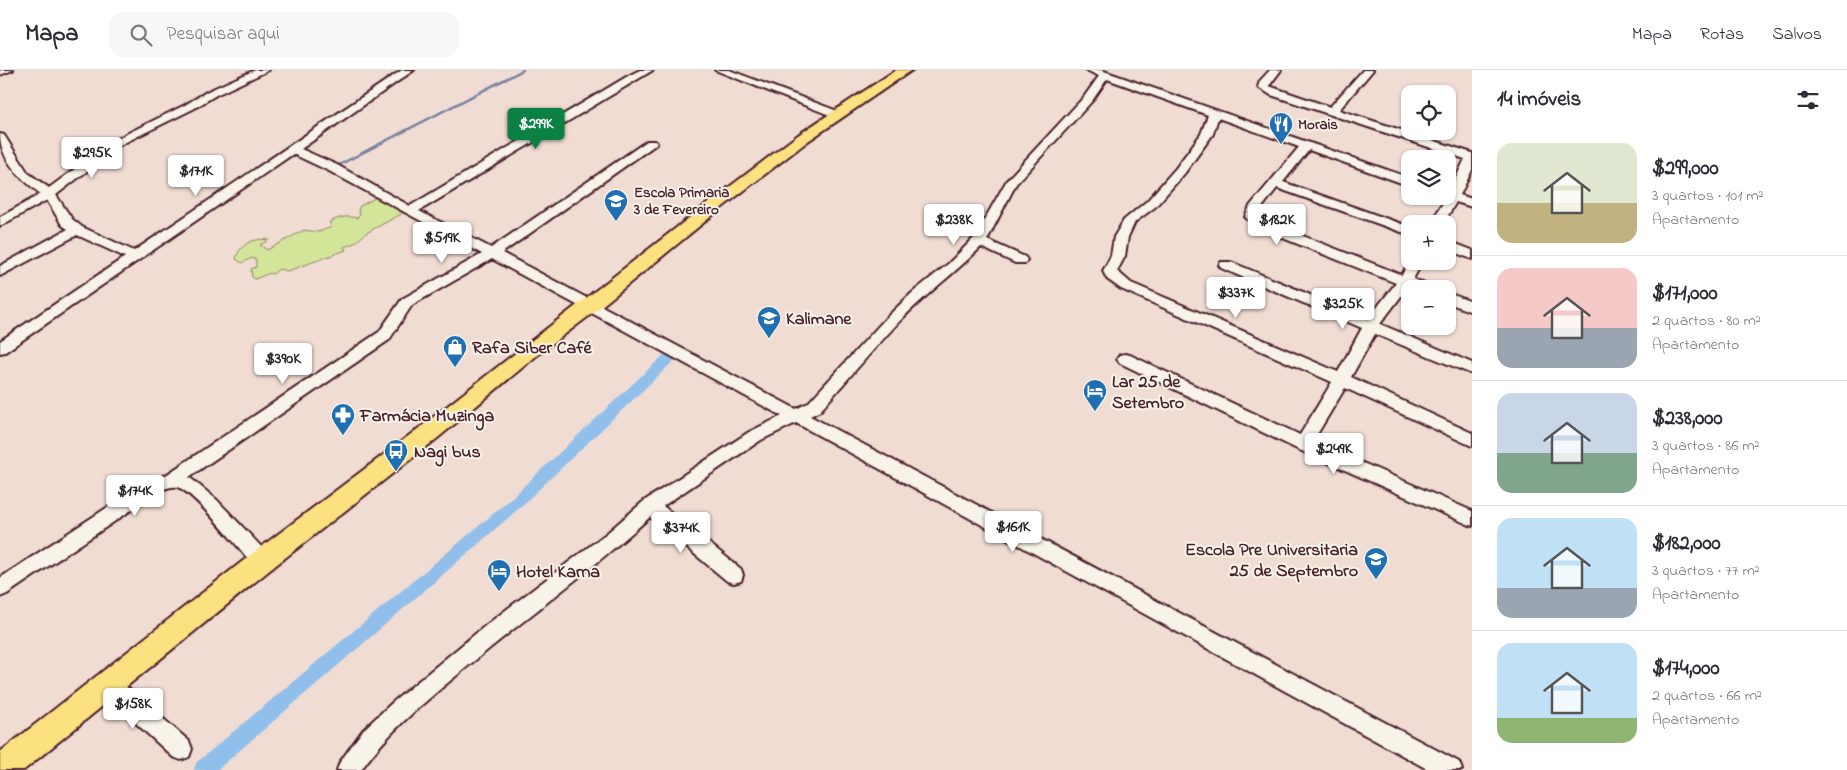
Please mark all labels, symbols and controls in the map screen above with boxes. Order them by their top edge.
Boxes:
search box [109,12,459,57]
text: Mapa [25,17,79,52]
icon: search [127,21,155,49]
text: Pesquisar aqui [167,21,280,48]
text: Mapa [1632,22,1672,48]
text: Rotas [1700,22,1744,48]
text: Salvos [1772,22,1822,48]
map controls [1401,85,1456,335]
button: locate [1401,85,1456,140]
text: 14 imóveis [1497,85,1581,115]
icon: filters [1794,86,1822,114]
pin: $299K [501,108,571,150]
restaurant icon: Morais [1268,111,1294,145]
text: $299K [518,112,554,136]
place label: Morais [1298,114,1338,136]
pin: $295K [57,136,127,179]
text: $295K [72,141,112,165]
button: layers [1401,150,1456,205]
pin: $171K [161,154,231,197]
text: $299,000 [1652,154,1719,184]
text: $171K [179,159,213,183]
icon: home [1537,163,1597,223]
place label: Escola Primaria 3 de Fevereiro [633,182,729,221]
text: 3 quartos · 101 m² [1652,184,1763,208]
school or university icon: Escola Primaria 3 de Fevereiro [603,188,629,222]
pin: $238K [919,204,989,246]
pin: $182K [1242,204,1312,246]
text: $238K [935,208,973,232]
text: $182K [1259,208,1295,232]
text: Apartamento [1652,208,1739,232]
button: + [1401,215,1456,270]
pin: $519K [407,222,477,264]
text: $519K [424,226,460,250]
pin: $337K [1201,276,1271,319]
text: $171,000 [1652,279,1718,309]
button: − [1401,280,1456,335]
text: $337K [1217,281,1255,305]
pin: $325K [1308,288,1378,330]
icon: home [1537,288,1597,348]
text: $325K [1322,292,1364,316]
school or university icon: Kalimane [756,305,782,339]
place label: Kalimane [786,307,852,333]
text: 2 quartos · 80 m² [1652,309,1761,333]
text: Apartamento [1652,333,1739,357]
shop icon: Rafa Siber Café [442,334,468,368]
place label: Rafa Siber Café [472,336,593,362]
pin: $390K [248,342,318,385]
text: $390K [265,347,301,371]
place label: Lar 25 de Setembro [1112,370,1184,417]
hotel icon: Lar 25 de Setembro [1082,378,1108,412]
pharmacy icon: Farmácia Muzinga [330,402,356,436]
place label: Farmácia Muzinga [359,404,494,431]
text: $238,000 [1652,404,1723,434]
icon: home [1537,413,1597,473]
pin: $249K [1299,432,1369,475]
text: 3 quartos · 86 m² [1652,434,1759,458]
text: $249K [1316,437,1352,461]
bus stop icon: Nagi bus [383,438,409,472]
place label: Nagi bus [414,440,481,467]
text: Apartamento [1652,458,1739,482]
pin: $174K [100,474,170,517]
text: $174K [117,479,153,503]
pin: $161K [978,510,1048,553]
pin: $374K [646,512,716,554]
text: $161K [996,515,1030,539]
text: $374K [662,516,700,540]
text: $182,000 [1652,529,1721,559]
place label: Escola Pre Universitaria 25 de Septembro [1185,538,1358,585]
icon: home [1537,538,1597,598]
school or university icon: Escola Pre Universitaria 25 de Septembro [1363,546,1389,580]
hotel icon: Hotel Karna [486,558,512,592]
text: 3 quartos · 77 m² [1652,559,1760,583]
place label: Hotel Karna [516,560,600,586]
text: Apartamento [1652,583,1739,607]
text: $174,000 [1652,654,1720,684]
icon: home [1537,663,1597,723]
text: 2 quartos · 66 m² [1652,684,1762,708]
pin: $158K [98,688,168,730]
text: $158K [114,692,152,716]
text: Apartamento [1652,708,1739,732]

